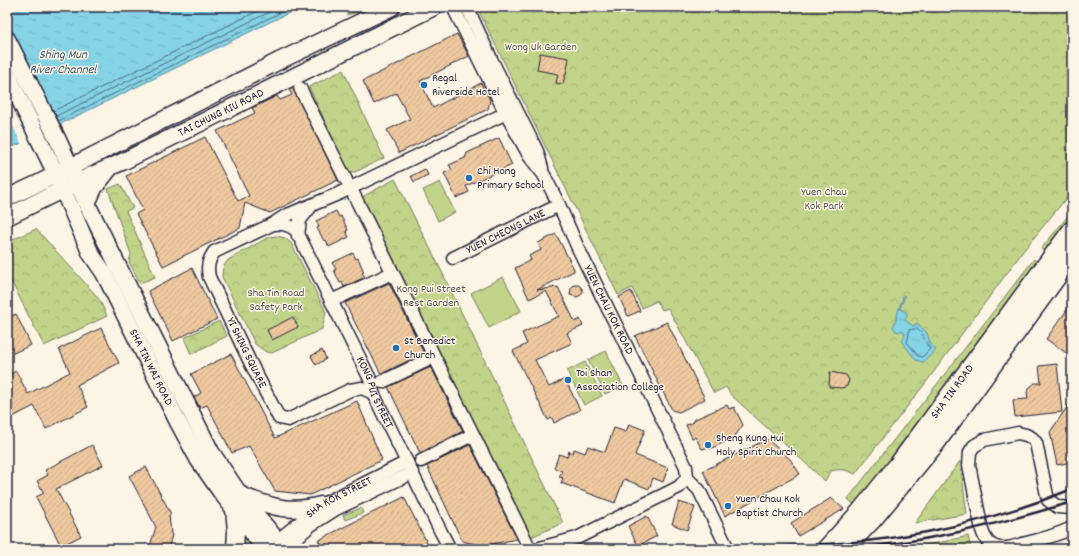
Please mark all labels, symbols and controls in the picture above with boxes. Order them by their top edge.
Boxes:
park label: Wong Uk Garden [505,39,577,56]
water label: Shing Mun River Channel [30,46,97,80]
place label: Regal Riverside Hotel [432,70,500,101]
marker: Regal Riverside Hotel [419,80,429,90]
street label: TAI CHUNG KIU ROAD [175,84,267,141]
place label: Chi Hong Primary School [477,163,544,194]
marker: Chi Hong Primary School [464,173,474,183]
park label: Yuen Chau Kok Park [801,184,847,215]
street label: YUEN CHEONG LANE [463,204,549,259]
street label: YUEN CHAU KOK ROAD [579,262,638,357]
park label: Kong Pui Street Rest Garden [396,281,466,312]
park label: Sha Tin Road Safety Park [248,285,304,316]
street label: YI SHING SQUARE [222,315,271,392]
street label: SHA TIN WAI ROAD [125,326,177,408]
place label: St Benedict Church [404,333,456,364]
marker: St Benedict Church [391,343,401,353]
street label: KONG PUI STREET [352,354,397,431]
street label: SHA TIN ROAD [927,361,978,422]
place label: Toi Shan Association College [576,365,664,396]
marker: Toi Shan Association College [563,375,573,385]
place label: Sheng Kung Hui Holy Spirit Church [716,430,796,461]
marker: Sheng Kung Hui Holy Spirit Church [703,440,713,450]
street label: SHA KOK STREET [302,472,375,523]
place label: Yuen Chau Kok Baptist Church [736,491,803,522]
marker: Yuen Chau Kok Baptist Church [723,501,733,511]

